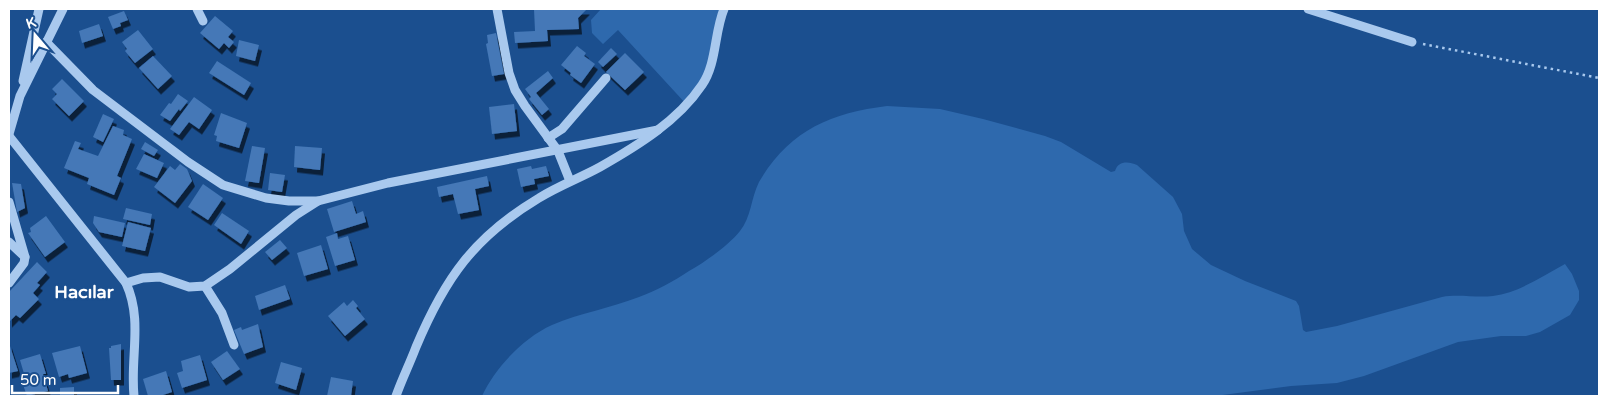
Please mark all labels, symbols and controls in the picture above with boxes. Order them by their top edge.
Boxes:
north arrow [10,10,60,60]
text: K [24,13,39,33]
district label: Hacılar [54,281,115,303]
scale bar [12,362,119,394]
text: 50 m [20,371,57,389]

